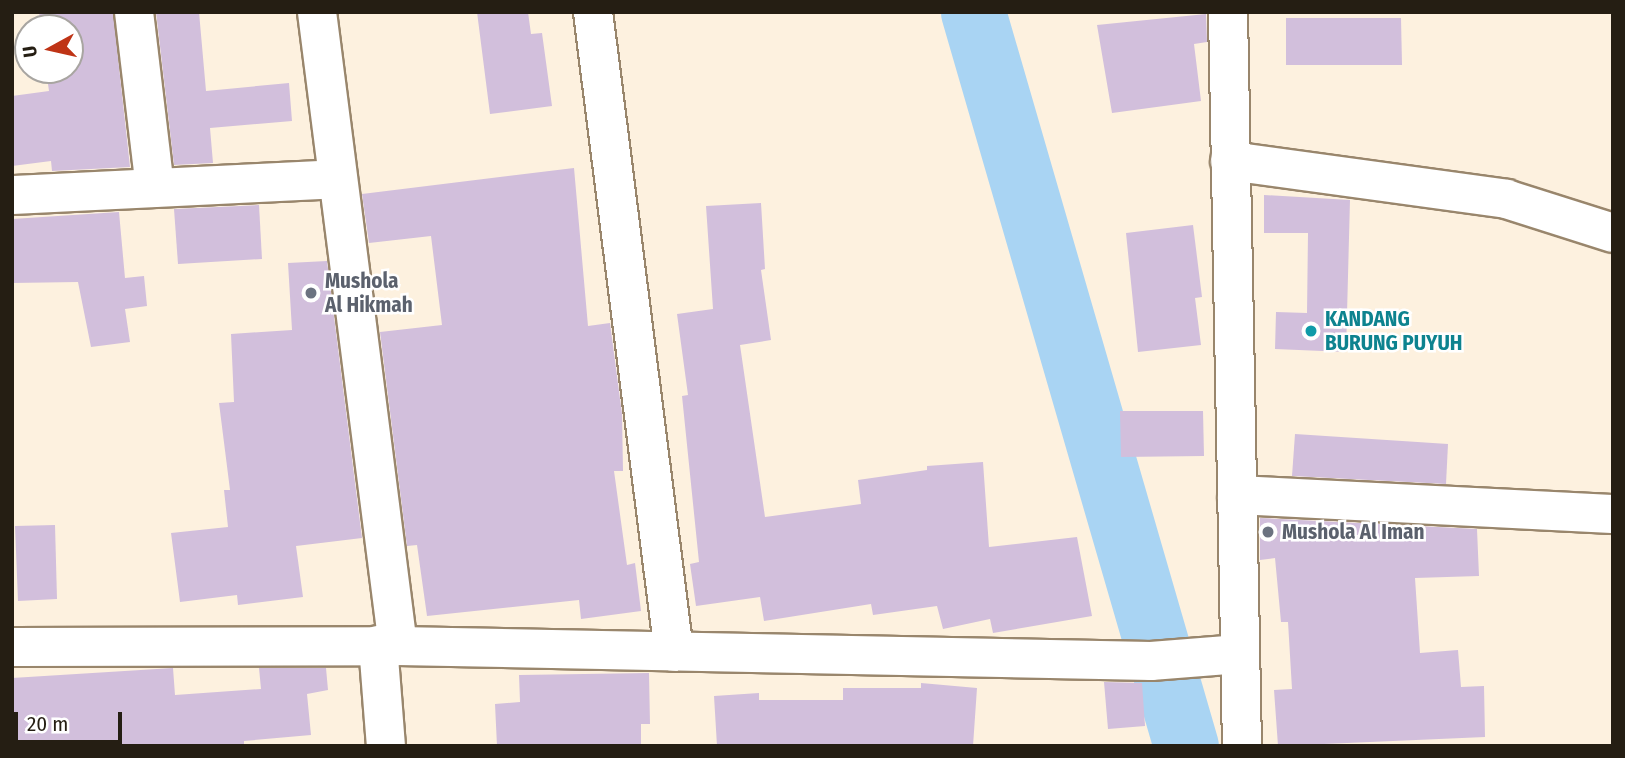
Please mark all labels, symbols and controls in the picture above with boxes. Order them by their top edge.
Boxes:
north arrow [14,14,84,84]
text: U [18,45,42,59]
place label: Mushola Al Hikmah [325,268,413,318]
marker: Mushola Al Hikmah [303,285,319,301]
place label: KANDANG BURUNG PUYUH [1325,306,1462,356]
marker: KANDANG BURUNG PUYUH [1303,323,1319,339]
place label: Mushola Al Iman [1282,519,1424,545]
marker: Mushola Al Iman [1260,524,1276,540]
scale bar [18,698,126,742]
text: 20 m [27,711,68,737]

